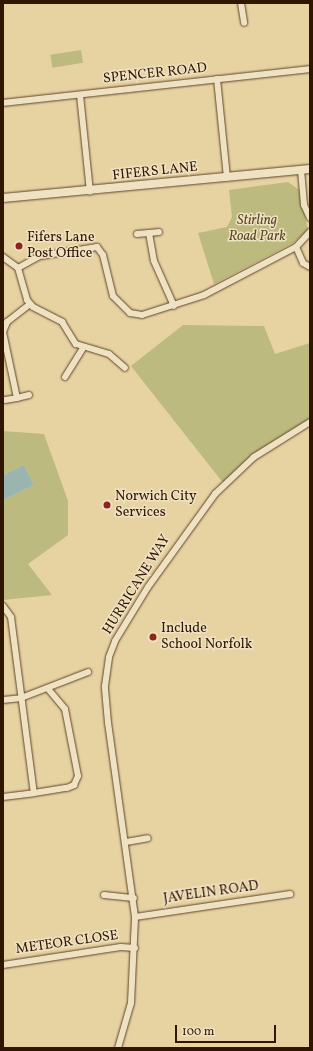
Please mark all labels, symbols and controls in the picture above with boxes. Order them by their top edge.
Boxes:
street label: SPENCER ROAD [102,60,208,88]
street label: FIFERS LANE [112,159,198,185]
park label: Stirling Road Park [228,213,286,246]
place label: Fifers Lane Post Office [27,230,95,262]
marker: Fifers Lane Post Office [14,241,24,251]
place label: Norwich City Services [115,489,197,522]
marker: Norwich City Services [102,500,112,510]
street label: HURRICANE WAY [100,532,174,638]
place label: Include School Norfolk [161,621,252,654]
marker: Include School Norfolk [148,632,158,642]
street label: JAVELIN ROAD [162,878,260,908]
street label: METEOR CLOSE [15,927,119,959]
scale bar [177,1017,278,1043]
text: 100 m [182,1024,214,1040]

